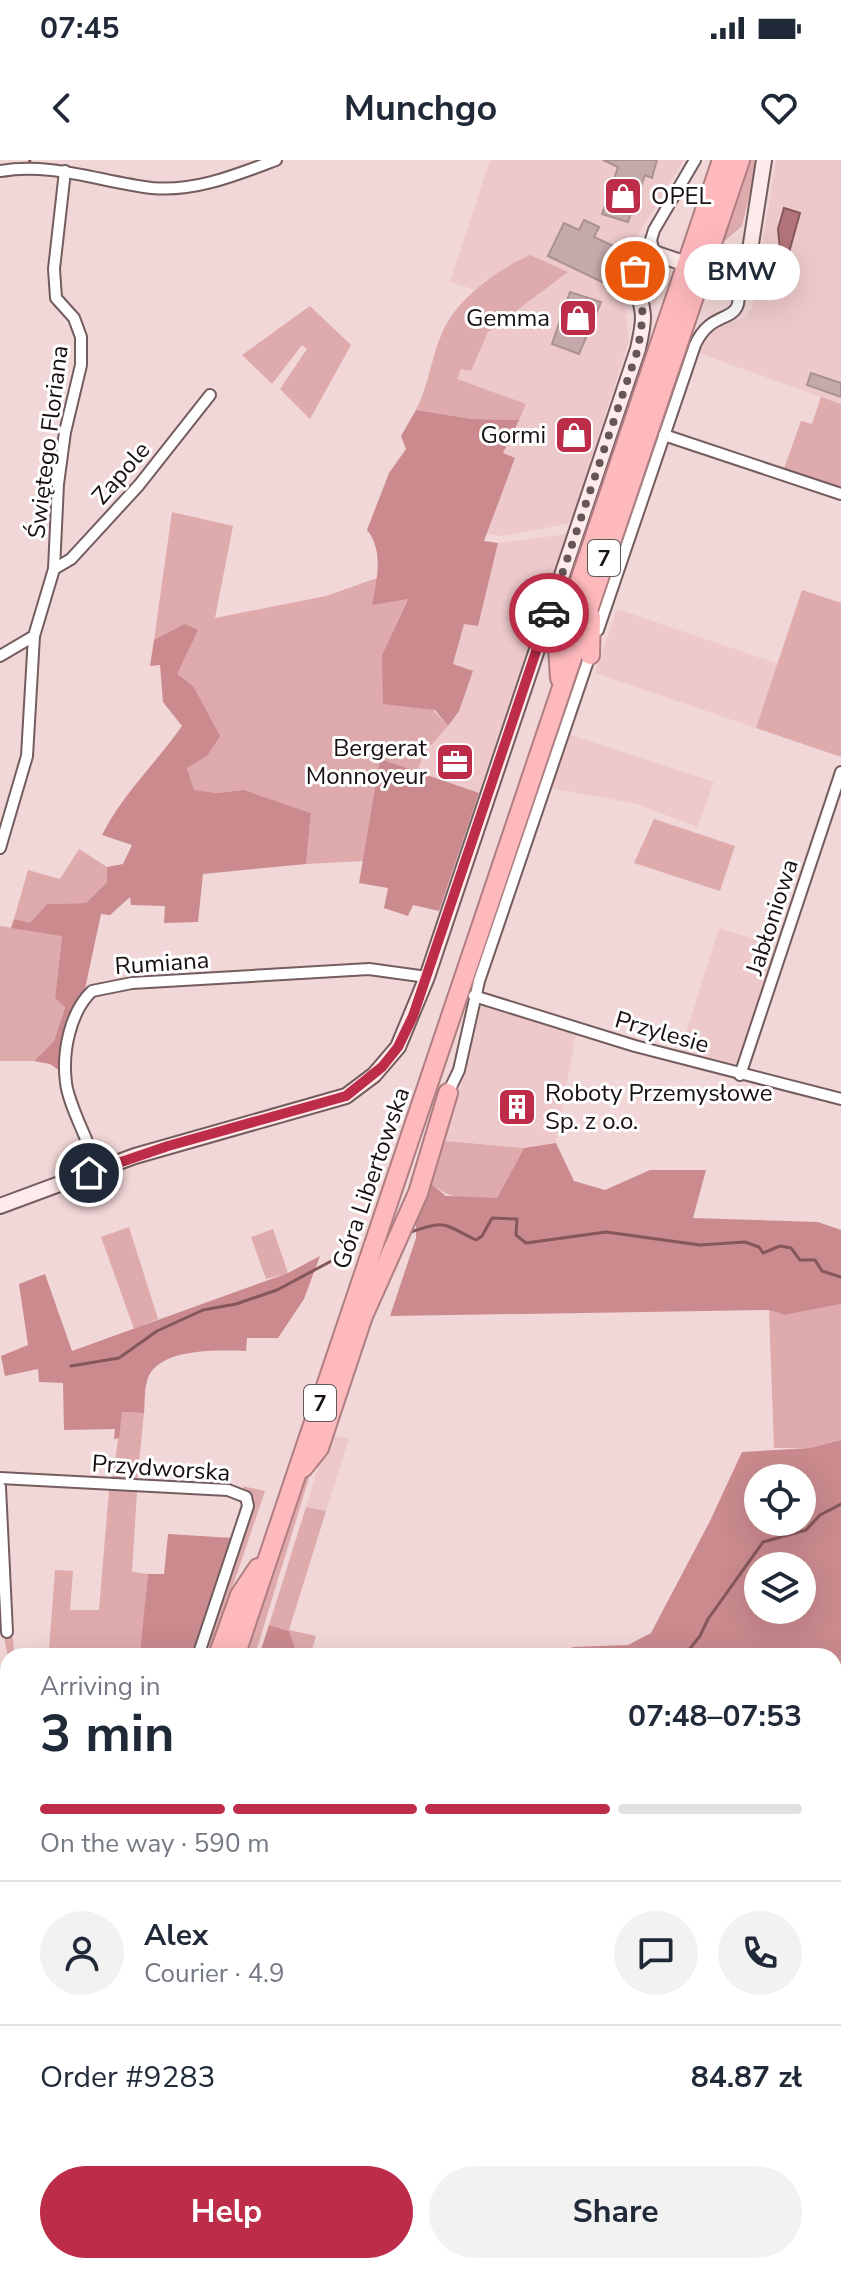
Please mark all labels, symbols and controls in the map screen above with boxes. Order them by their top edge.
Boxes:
text: 07:45 [40,8,119,49]
text: Munchgo [344,84,497,133]
icon: back [40,86,84,130]
icon: heart [757,86,801,130]
shop icon: OPEL [602,175,644,217]
place label: OPEL [651,180,712,212]
pin [601,237,669,305]
callout: BMW [683,243,799,299]
icon: bag [613,249,657,293]
text: BMW [707,254,777,289]
shop icon: Gemma [557,297,599,339]
place label: Gemma [466,302,550,334]
street label: Świętego Floriana [20,344,76,540]
shop icon: Gormi [553,414,595,456]
place label: Gormi [481,419,546,451]
street label: Zapole [85,435,157,511]
road number: 7 [588,540,620,576]
courier [509,573,589,653]
icon: car [527,591,571,635]
place label: Bergerat Monnoyeur [306,732,428,792]
office icon: Bergerat Monnoyeur [434,741,476,783]
street label: Jabłoniowa [738,855,806,980]
street label: Rumiana [114,944,210,982]
street label: Przylesie [611,1003,713,1061]
place label: Roboty Przemysłowe Sp. z o.o. [545,1077,773,1137]
street label: Góra Libertowska [325,1083,417,1273]
building icon: Roboty Przemysłowe Sp. z o.o. [496,1086,538,1128]
pin [55,1139,123,1207]
icon: home [67,1151,111,1195]
road number: 7 [304,1385,336,1421]
street label: Przydworska [91,1447,231,1489]
map controls [744,1464,816,1624]
button: locate [744,1464,816,1536]
button: layers [744,1552,816,1624]
text: Arriving in [40,1669,161,1704]
text: 07:48–07:53 [628,1696,802,1737]
text: 3 min [40,1698,175,1769]
text: On the way · 590 m [40,1826,269,1861]
button: person [40,1911,124,1995]
button: chat [614,1911,698,1995]
button: phone [718,1911,802,1995]
text: Alex [144,1915,208,1956]
text: Courier · 4.9 [144,1956,285,1991]
text: Order #9283 [40,2057,215,2098]
text: 84.87 zł [691,2057,802,2098]
button: Help [40,2166,413,2258]
button: Share [429,2166,802,2258]

